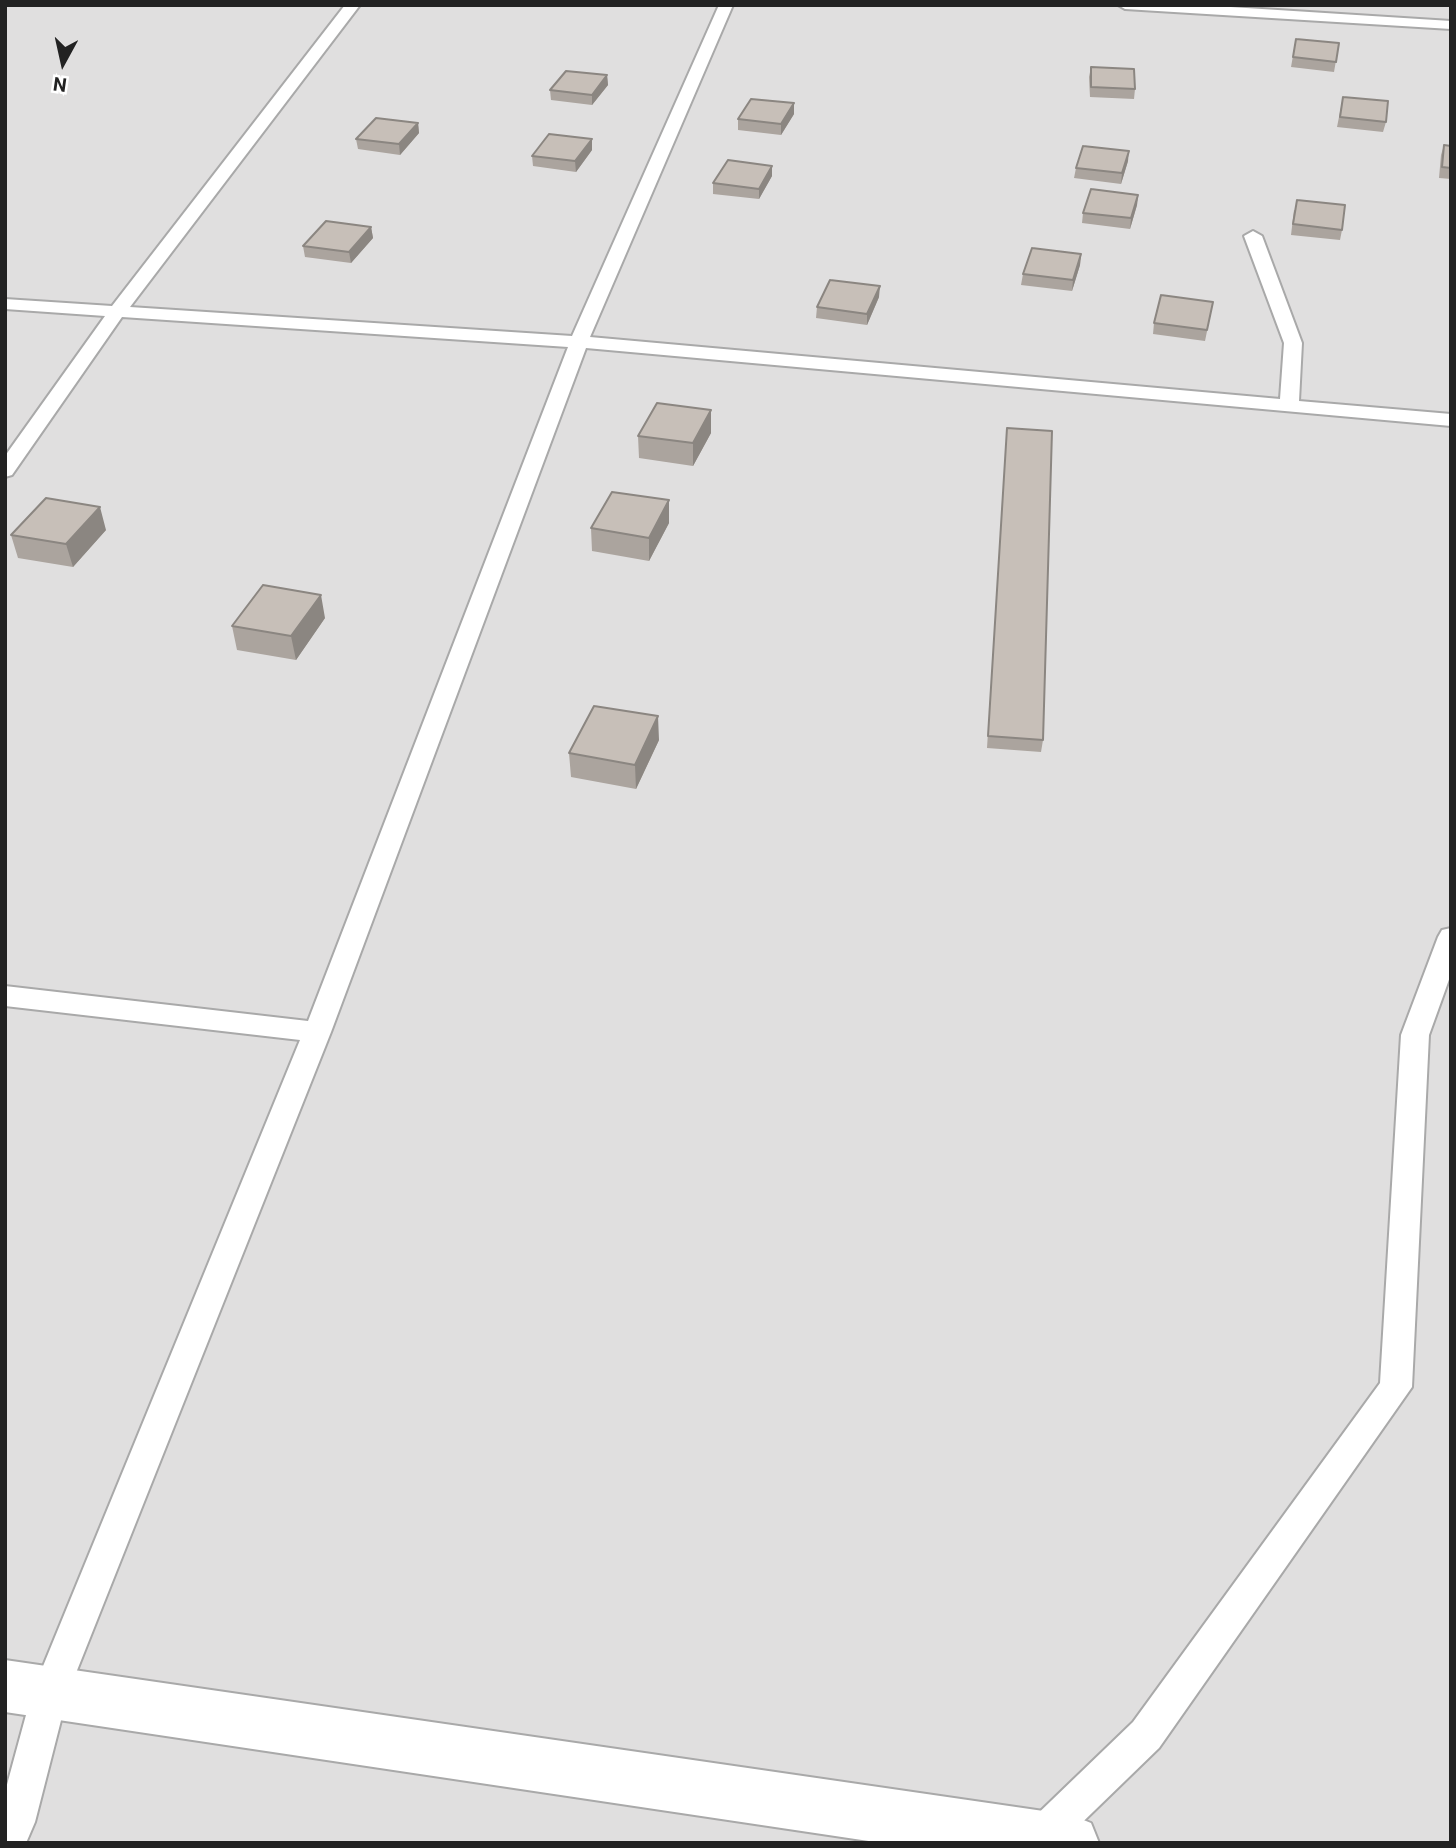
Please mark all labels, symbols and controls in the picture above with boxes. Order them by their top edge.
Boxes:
north arrow [28,28,98,98]
text: N [52,72,68,97]

